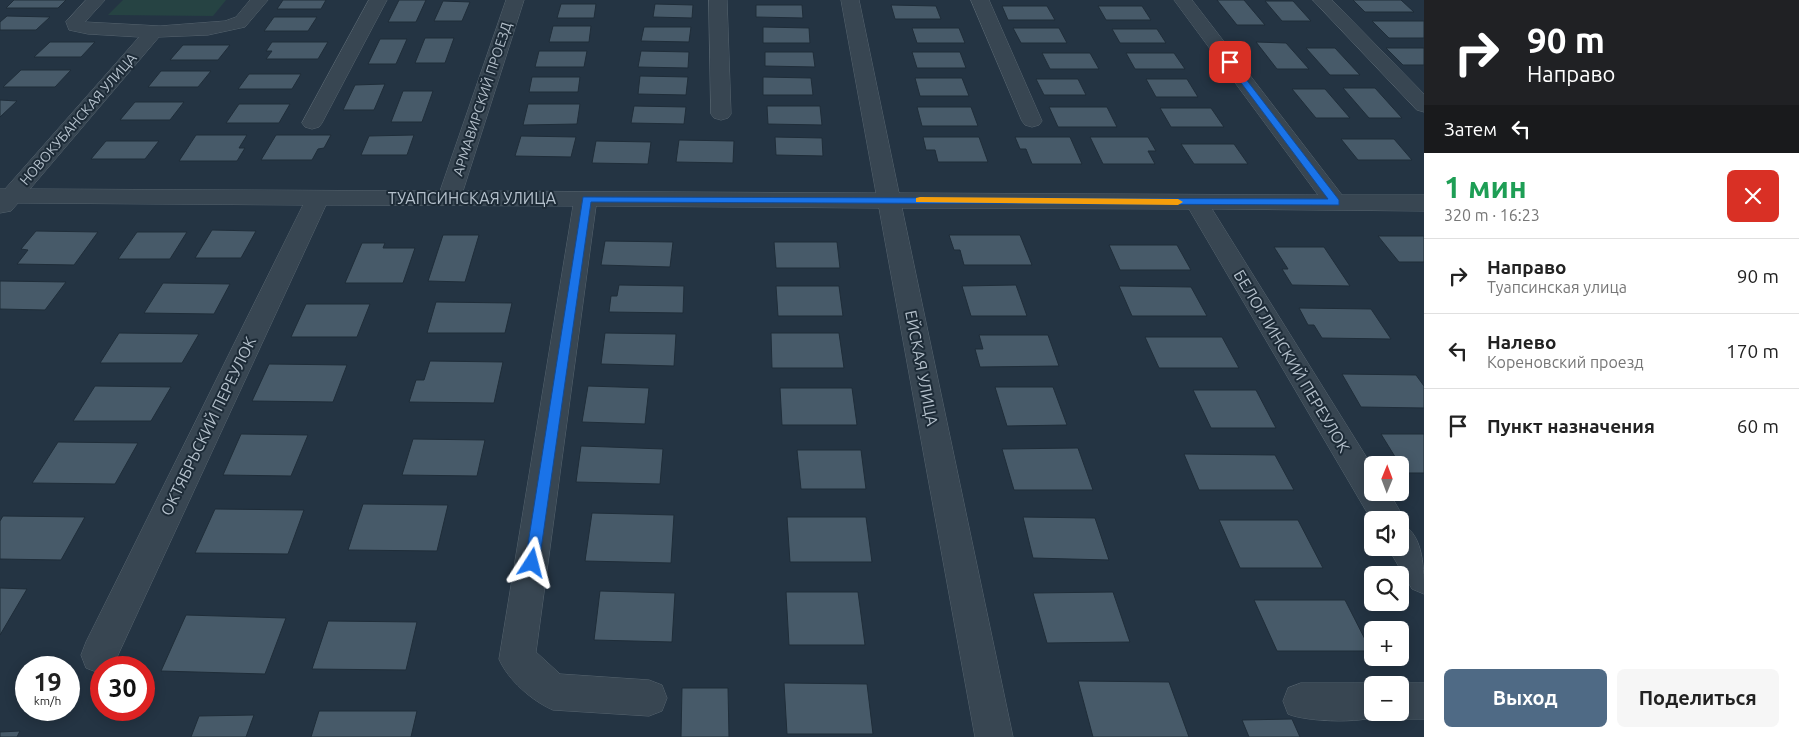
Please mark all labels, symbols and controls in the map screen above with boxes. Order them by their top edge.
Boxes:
street label: АРМАВИРСКИЙ ПРОЕЗД [449,20,515,178]
icon: right [1444,20,1509,85]
text: 90 m [1527,20,1605,60]
pin [1209,41,1251,83]
icon: arrive [1216,48,1244,76]
street label: НОВОКУБАНСКАЯ УЛИЦА [16,50,140,188]
text: Направо [1527,61,1615,86]
icon: left [1507,115,1535,143]
text: Затем [1444,118,1497,140]
text: 1 мин [1444,170,1527,204]
button: close [1727,170,1779,222]
street label: ТУАПСИНСКАЯ УЛИЦА [388,189,557,207]
text: 320 m · 16:23 [1444,206,1540,224]
text: Направо [1487,256,1567,278]
icon: right [1444,262,1472,290]
text: 90 m [1737,265,1779,287]
street label: БЕЛОГЛИНСКИЙ ПЕРЕУЛОК [1230,266,1355,456]
text: Туапсинская улица [1487,278,1627,296]
street label: ЕЙСКАЯ УЛИЦА [902,308,943,428]
text: Налево [1487,331,1556,353]
street label: ОКТЯБРЬСКИЙ ПЕРЕУЛОК [156,333,259,518]
icon: left [1444,337,1472,365]
text: 170 m [1726,340,1779,362]
text: Кореновский проезд [1487,353,1644,371]
icon: arrive [1444,412,1472,440]
text: Пункт назначения [1487,415,1655,437]
text: 60 m [1737,415,1779,437]
north arrow [1364,456,1409,501]
map controls [1364,456,1409,721]
button: sound [1364,511,1409,556]
position arrow [505,536,557,588]
button: search [1364,566,1409,611]
button: + [1364,621,1409,666]
speed limit sign: 30 [90,656,155,721]
text: 19 [33,668,62,696]
button: Выход [1444,669,1607,727]
button: Поделиться [1617,669,1779,727]
button: − [1364,676,1409,721]
text: km/h [34,694,61,707]

